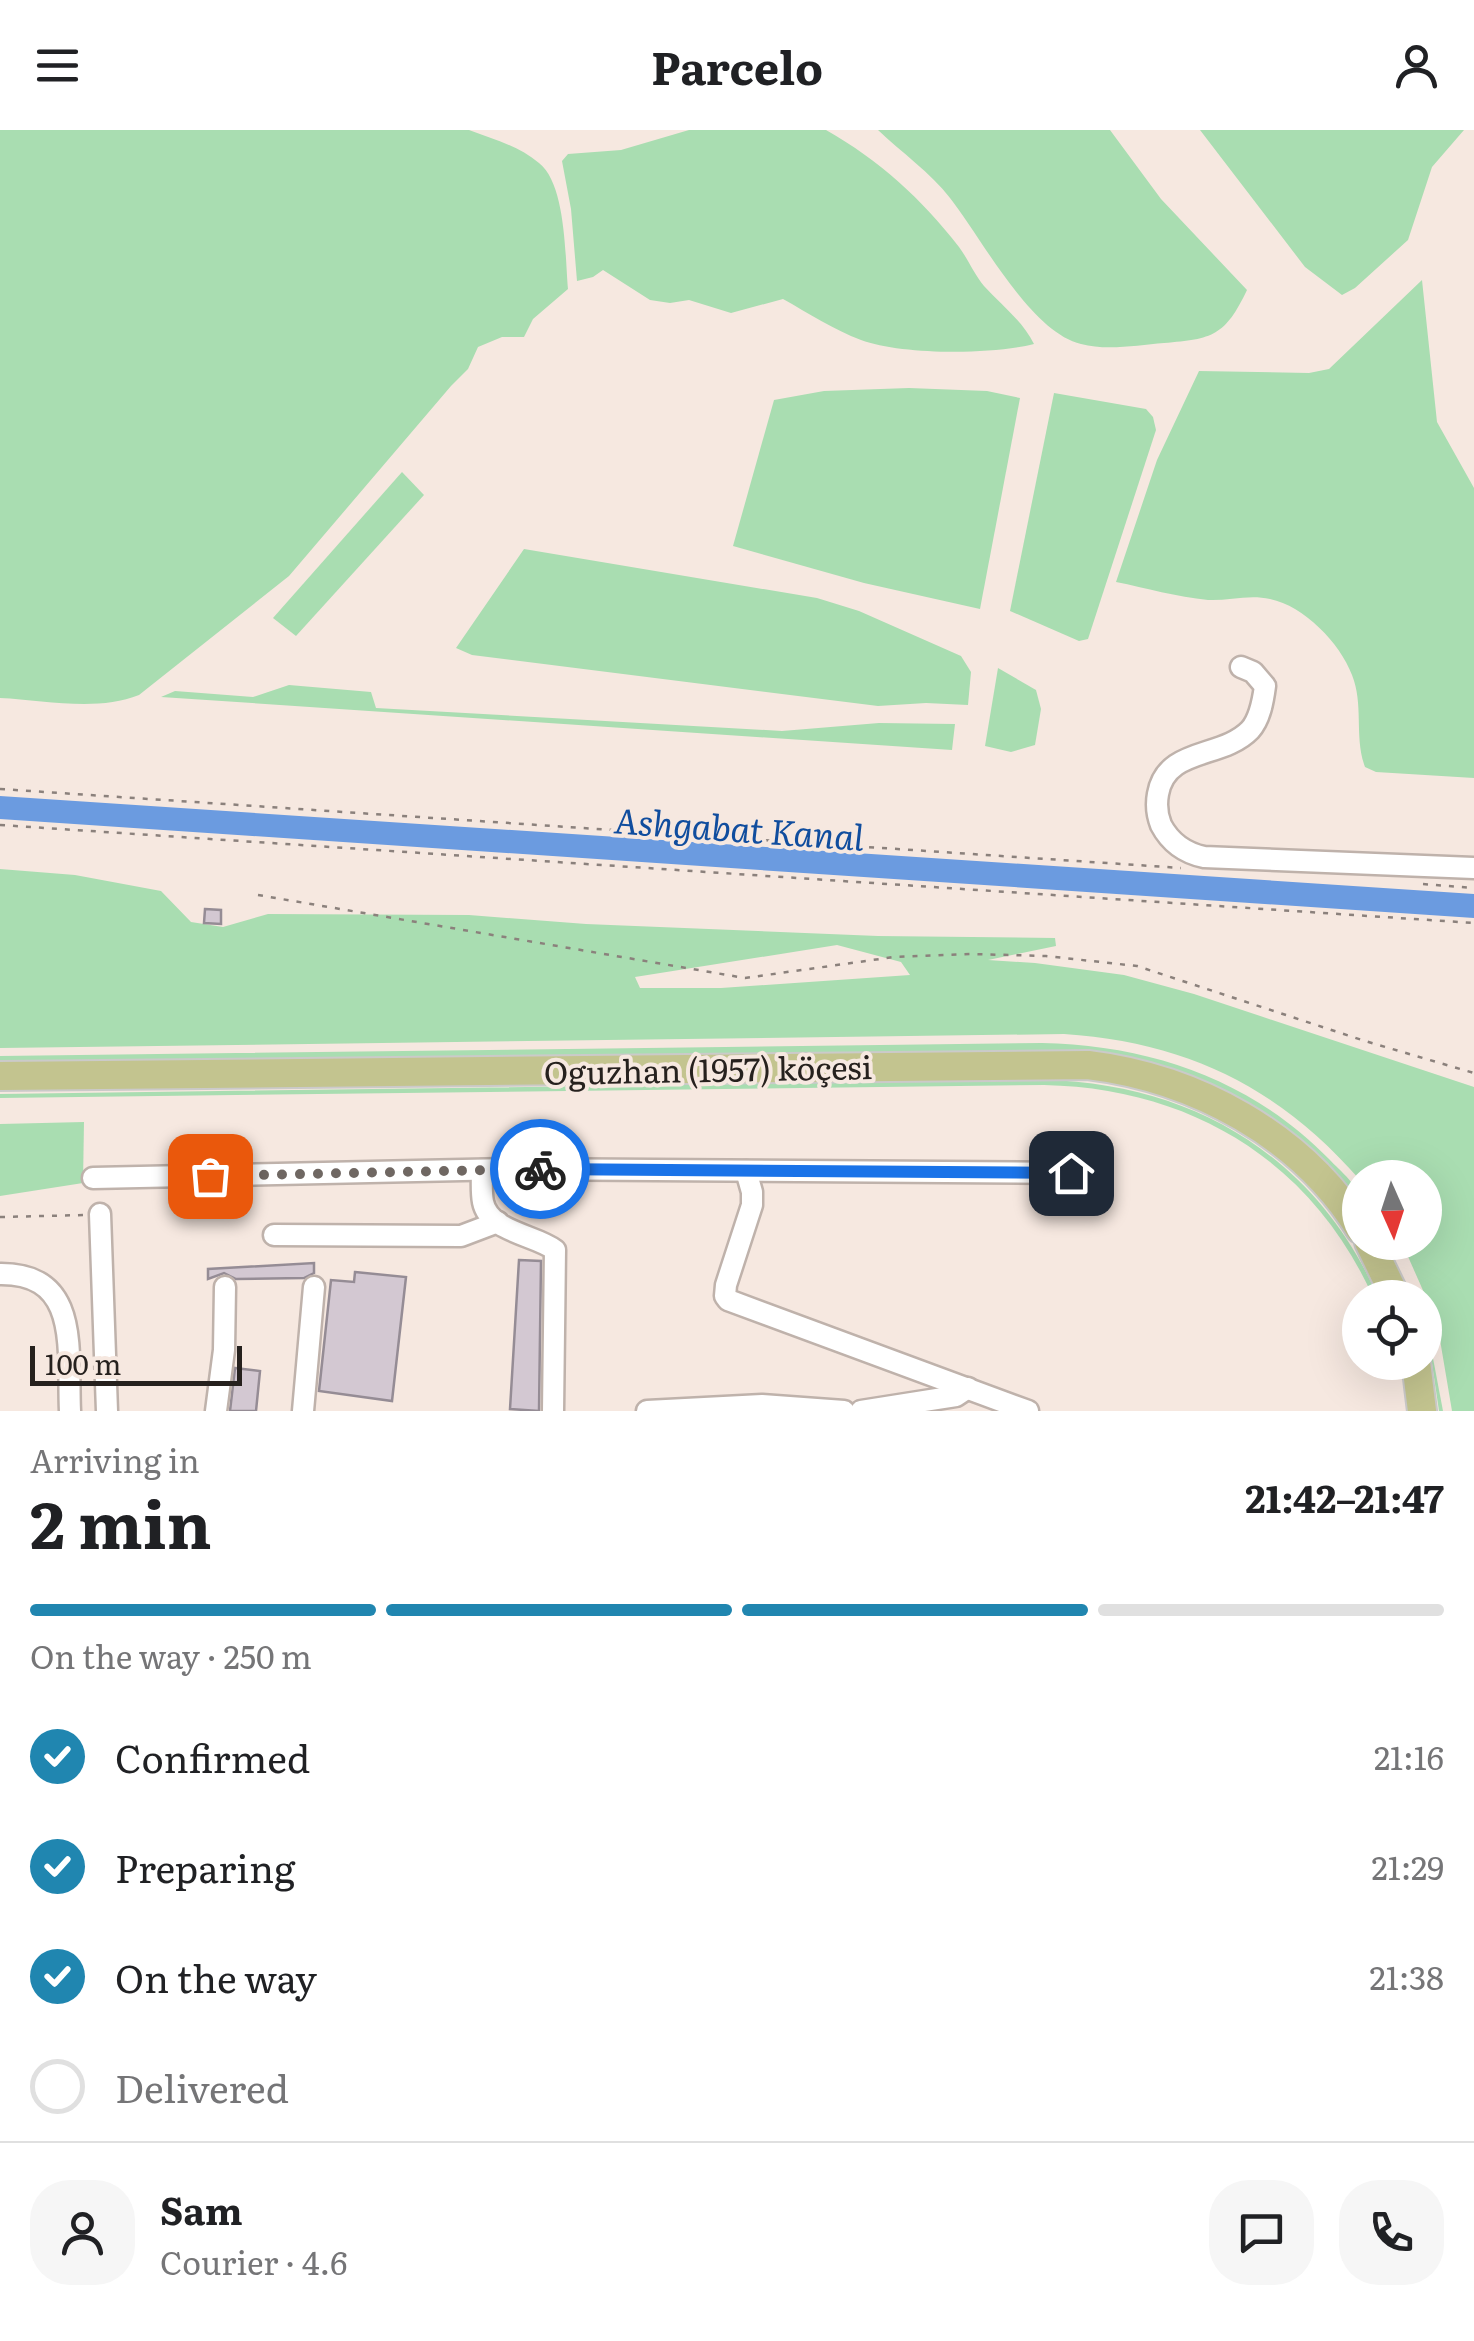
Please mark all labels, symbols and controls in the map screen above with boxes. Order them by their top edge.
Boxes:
text: Parcelo [651,32,823,99]
icon: menu [30,38,85,93]
icon: person [1389,38,1444,93]
water label: Ashgabat Kanal [612,792,866,862]
street label: Oguzhan (1957) köçesi [543,1041,873,1095]
courier [490,1119,590,1219]
pin [1029,1131,1114,1216]
pin [168,1134,253,1219]
icon: bike [513,1142,568,1197]
icon: home [1044,1146,1099,1201]
icon: bag [183,1149,238,1204]
north arrow [1342,1160,1442,1260]
map controls [1342,1160,1442,1380]
button: locate [1342,1280,1442,1380]
scale bar [30,1341,242,1386]
text: 100 m [45,1342,122,1384]
text: Arriving in [30,1435,200,1483]
text: 21:42–21:47 [1245,1468,1444,1525]
text: 2 min [30,1472,212,1569]
text: On the way · 250 m [30,1631,312,1679]
text: Confirmed [115,1728,310,1785]
icon: check [30,1729,85,1784]
text: 21:16 [1374,1732,1444,1780]
text: Preparing [115,1838,295,1895]
icon: check [30,1839,85,1894]
text: 21:29 [1371,1842,1444,1890]
text: On the way [115,1948,317,2005]
icon: check [30,1949,85,2004]
text: 21:38 [1369,1952,1444,2000]
text: Delivered [115,2058,289,2115]
button: person [30,2180,135,2285]
text: Sam [160,2180,243,2237]
button: chat [1209,2180,1314,2285]
button: phone [1339,2180,1444,2285]
text: Courier · 4.6 [160,2237,347,2285]

